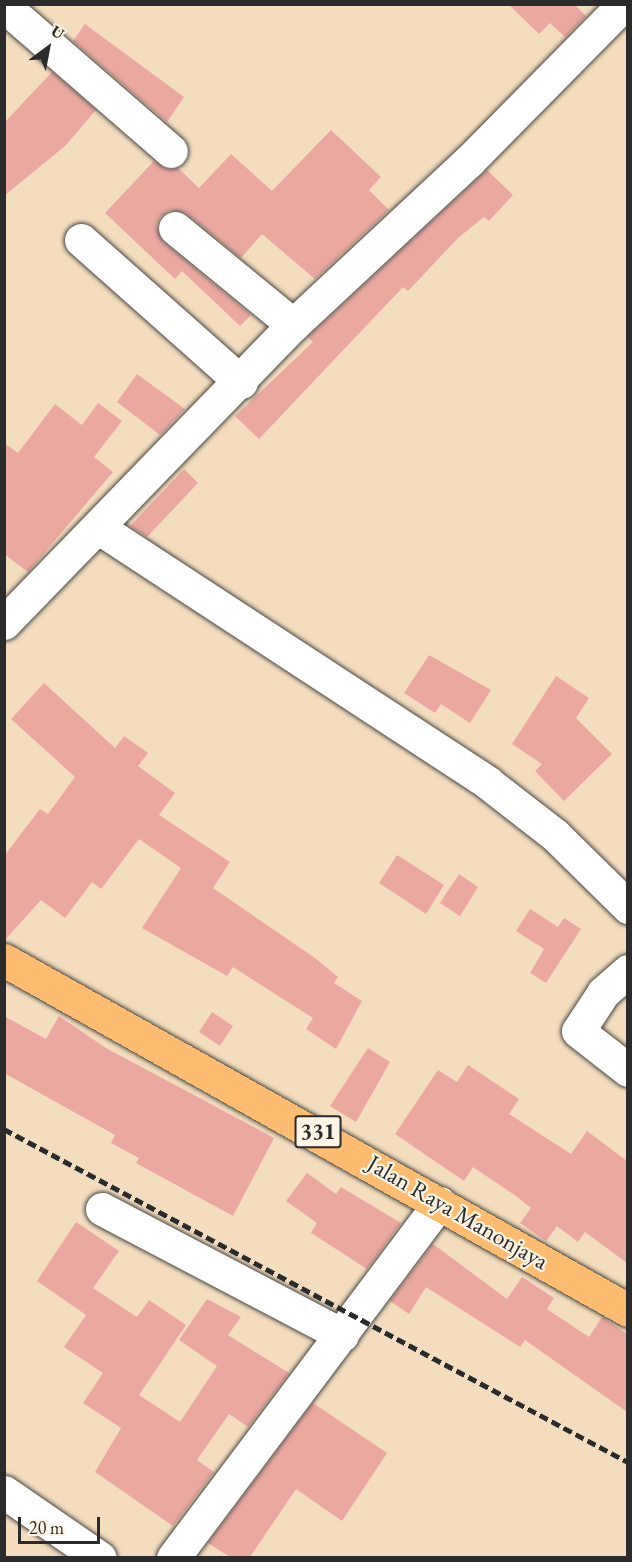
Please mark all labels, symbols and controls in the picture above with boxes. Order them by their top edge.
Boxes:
north arrow [18,18,78,78]
text: U [47,20,68,44]
road number: 331 [294,1113,342,1151]
street label: Jalan Raya Manonjaya [362,1149,554,1275]
scale bar [21,1505,104,1543]
text: 20 m [29,1516,64,1539]

